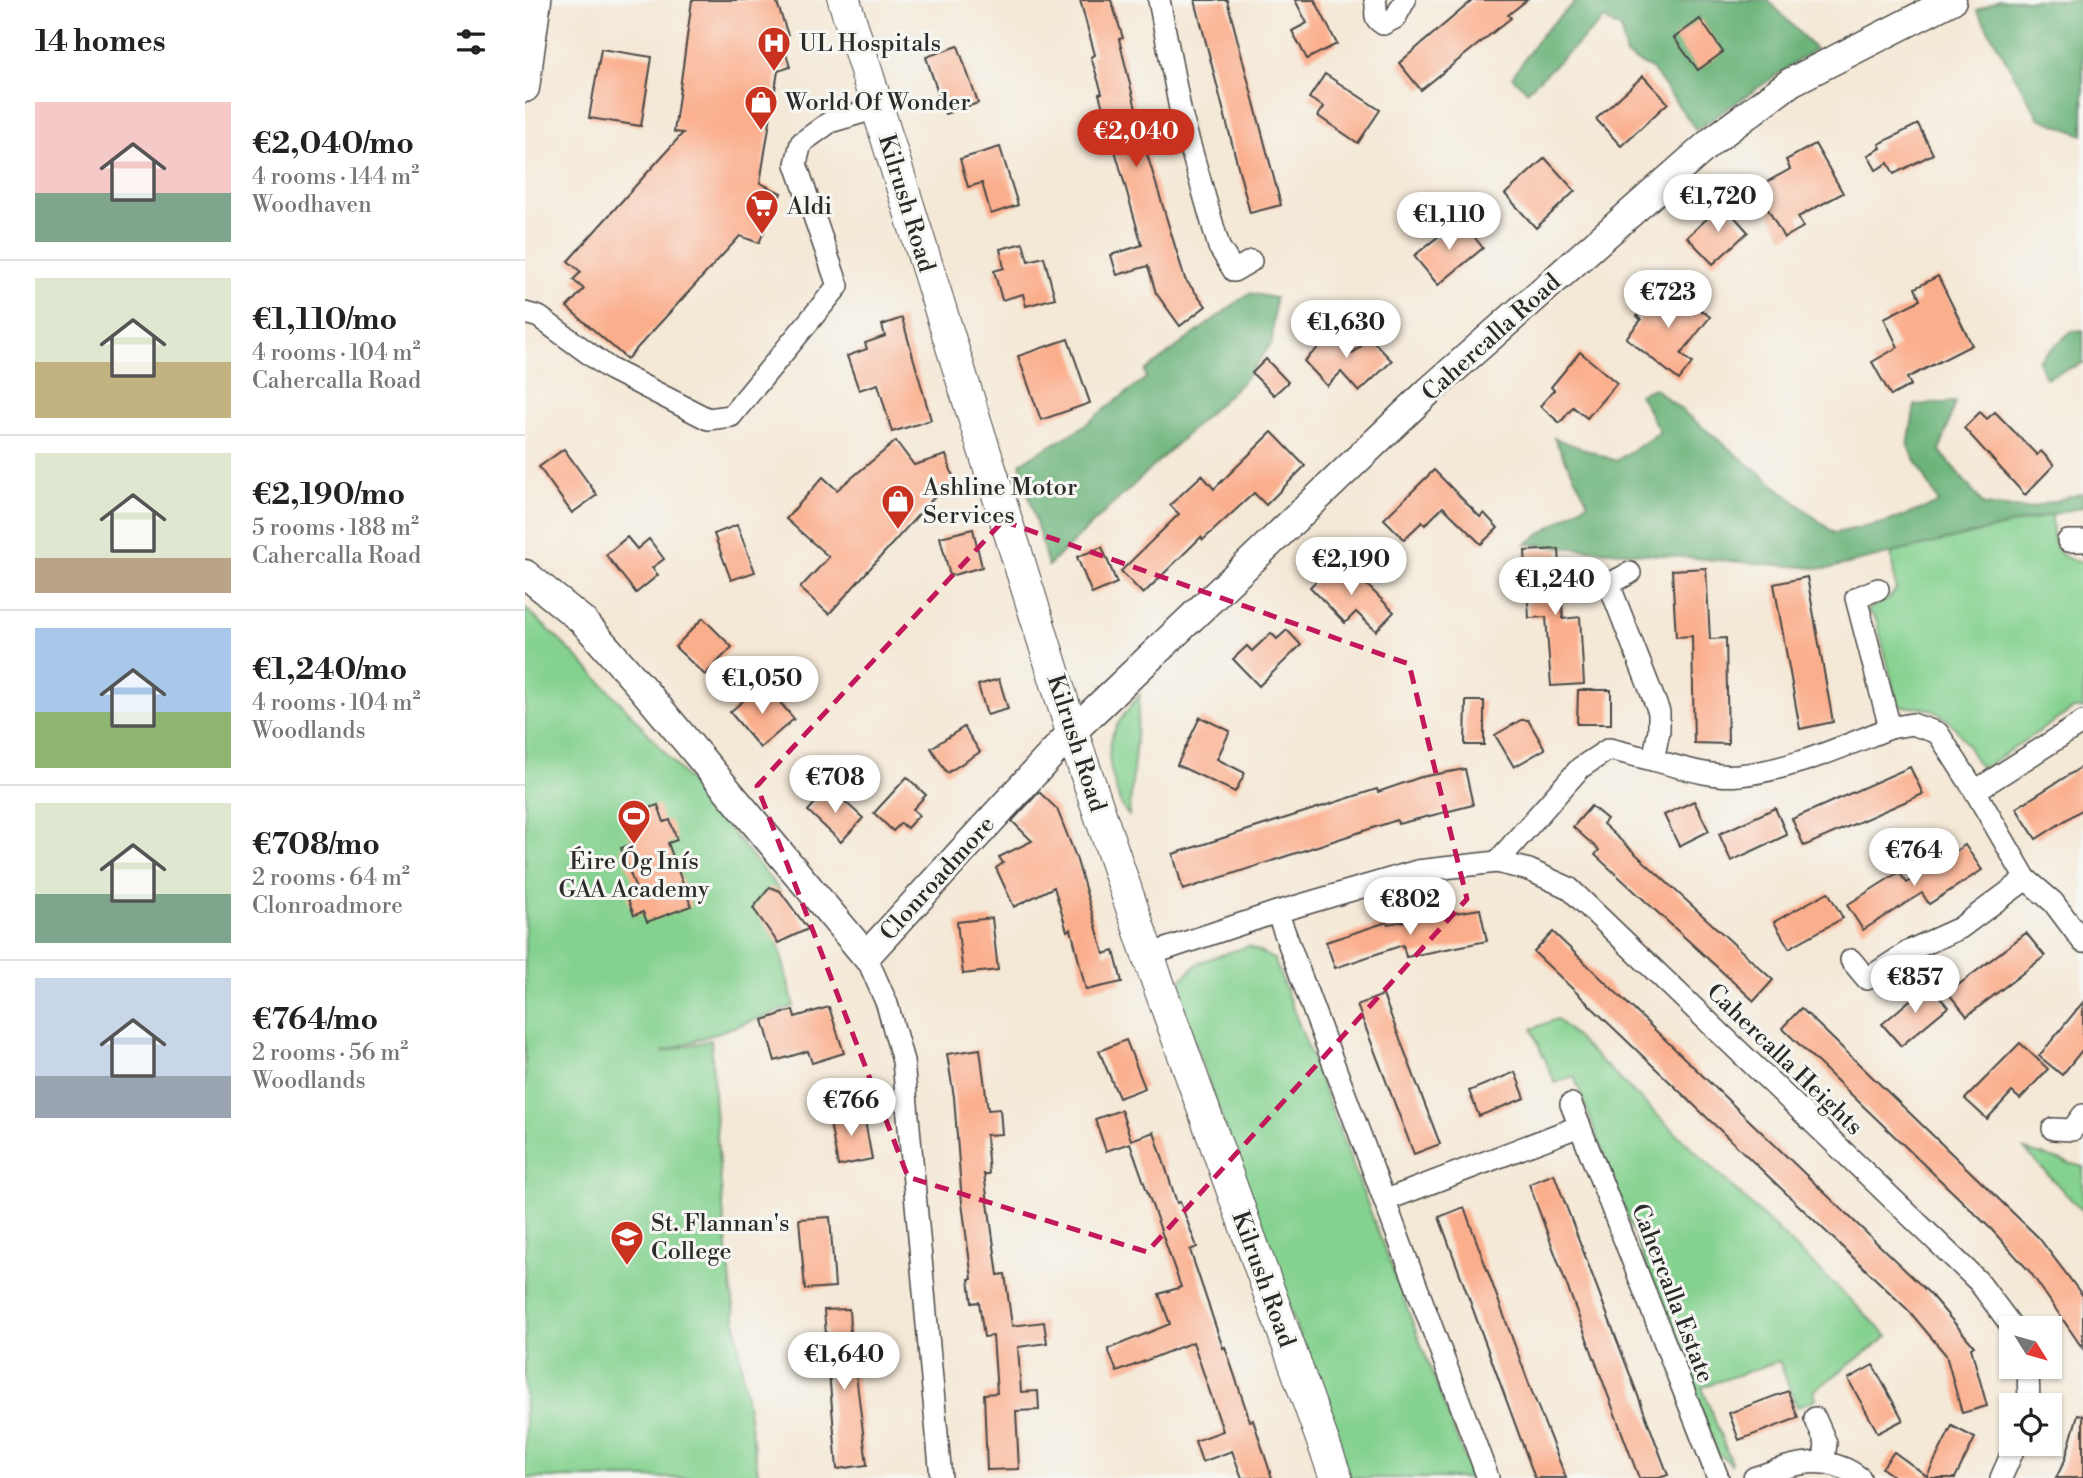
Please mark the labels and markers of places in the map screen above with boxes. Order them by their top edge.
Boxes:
hospital icon: UL Hospitals [755,24,793,73]
place label: UL Hospitals [799,29,941,59]
shop icon: World Of Wonder [742,83,780,132]
place label: World Of Wonder [784,88,971,118]
pin: €2,040 [1079,110,1193,169]
pin: €1,720 [1661,174,1775,234]
supermarket icon: Aldi [743,187,781,236]
place label: Aldi [786,192,832,222]
pin: €1,110 [1392,192,1506,252]
pin: €723 [1627,270,1709,330]
pin: €1,630 [1289,300,1403,360]
place label: Ashline Motor Services [922,473,1077,531]
shop icon: Ashline Motor Services [879,482,917,531]
pin: €2,190 [1294,538,1408,597]
pin: €1,240 [1498,558,1612,617]
pin: €1,050 [705,656,819,716]
pin: €708 [794,756,876,815]
sports icon: Éire Óg Inís GAA Academy [615,797,653,846]
pin: €764 [1873,828,1955,888]
place label: Éire Óg Inís GAA Academy [559,845,710,905]
pin: €802 [1369,878,1451,937]
pin: €857 [1874,956,1956,1015]
pin: €766 [810,1078,892,1138]
place label: St. Flannan's College [651,1209,790,1267]
school or university icon: St. Flannan's College [608,1218,646,1267]
pin: €1,640 [787,1332,901,1392]

